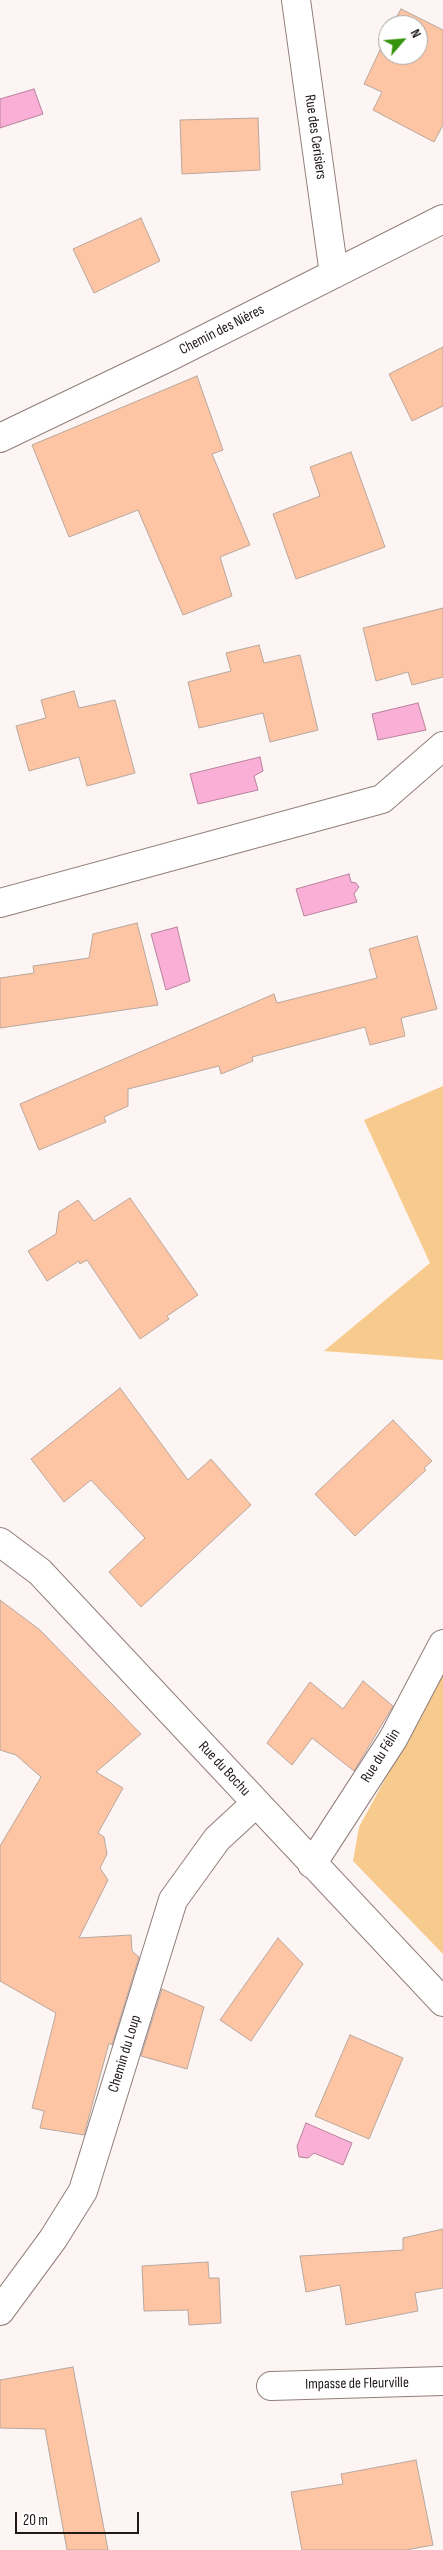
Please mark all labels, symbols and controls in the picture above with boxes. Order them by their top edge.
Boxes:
north arrow [378,15,428,65]
text: N [407,26,425,41]
street label: Rue des Cerisiers [300,93,330,181]
street label: Chemin des Nières [177,301,267,359]
street label: Rue du Félin [357,1726,405,1786]
street label: Rue du Bochu [194,1738,254,1800]
street label: Chemin du Loup [105,2013,145,2095]
street label: Impasse de Fleurville [305,2374,409,2394]
scale bar [18,2502,141,2534]
text: 20 m [23,2511,48,2530]

